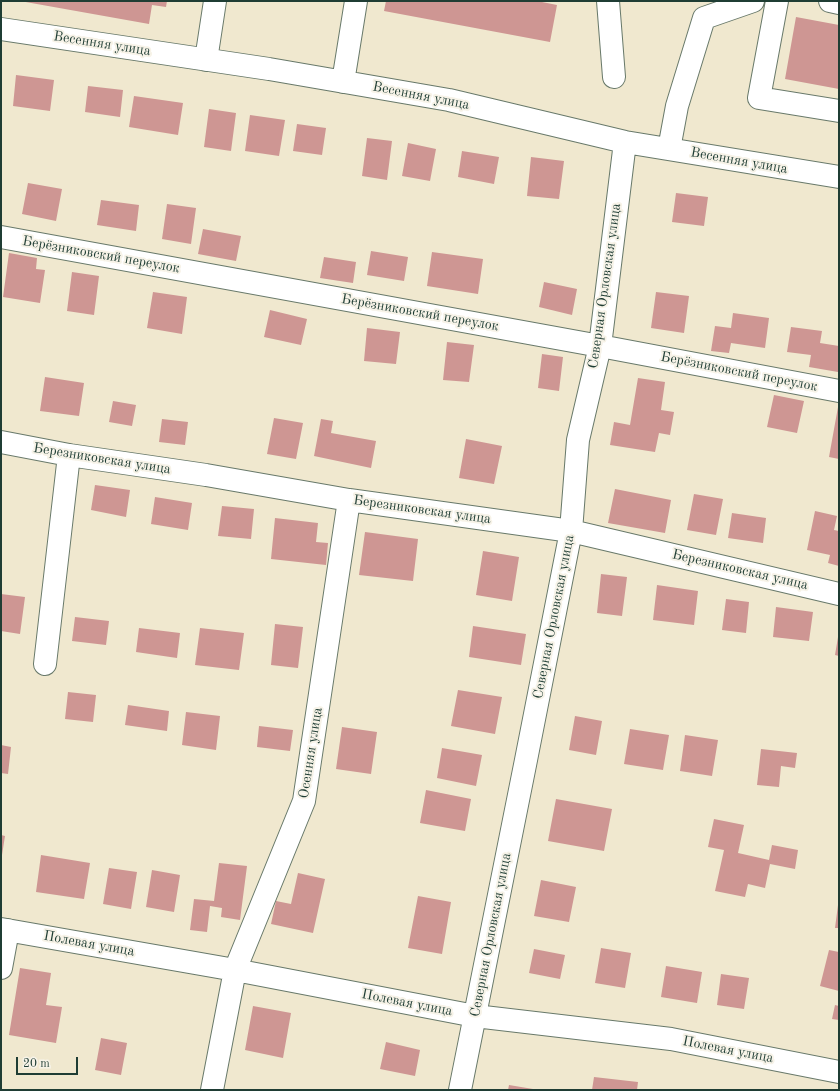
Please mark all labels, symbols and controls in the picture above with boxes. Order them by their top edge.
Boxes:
street label: Весенняя улица [52,28,152,60]
street label: Весенняя улица [371,78,471,114]
street label: Весенняя улица [689,144,789,178]
street label: Северная Орловская улица [585,202,625,370]
street label: Берёзниковский переулок [21,233,181,277]
street label: Берёзниковский переулок [340,291,500,335]
street label: Берёзниковский переулок [659,349,819,395]
street label: Березниковская улица [32,440,172,478]
street label: Березниковская улица [352,492,492,528]
street label: Северная Орловская улица [530,534,578,700]
street label: Березниковская улица [670,546,810,594]
street label: Осенняя улица [296,706,326,800]
street label: Северная Орловская улица [467,852,515,1018]
street label: Полевая улица [42,928,136,960]
street label: Полевая улица [360,986,454,1020]
street label: Полевая улица [681,1033,775,1067]
scale bar [18,1049,80,1075]
text: 20 m [23,1058,50,1070]

